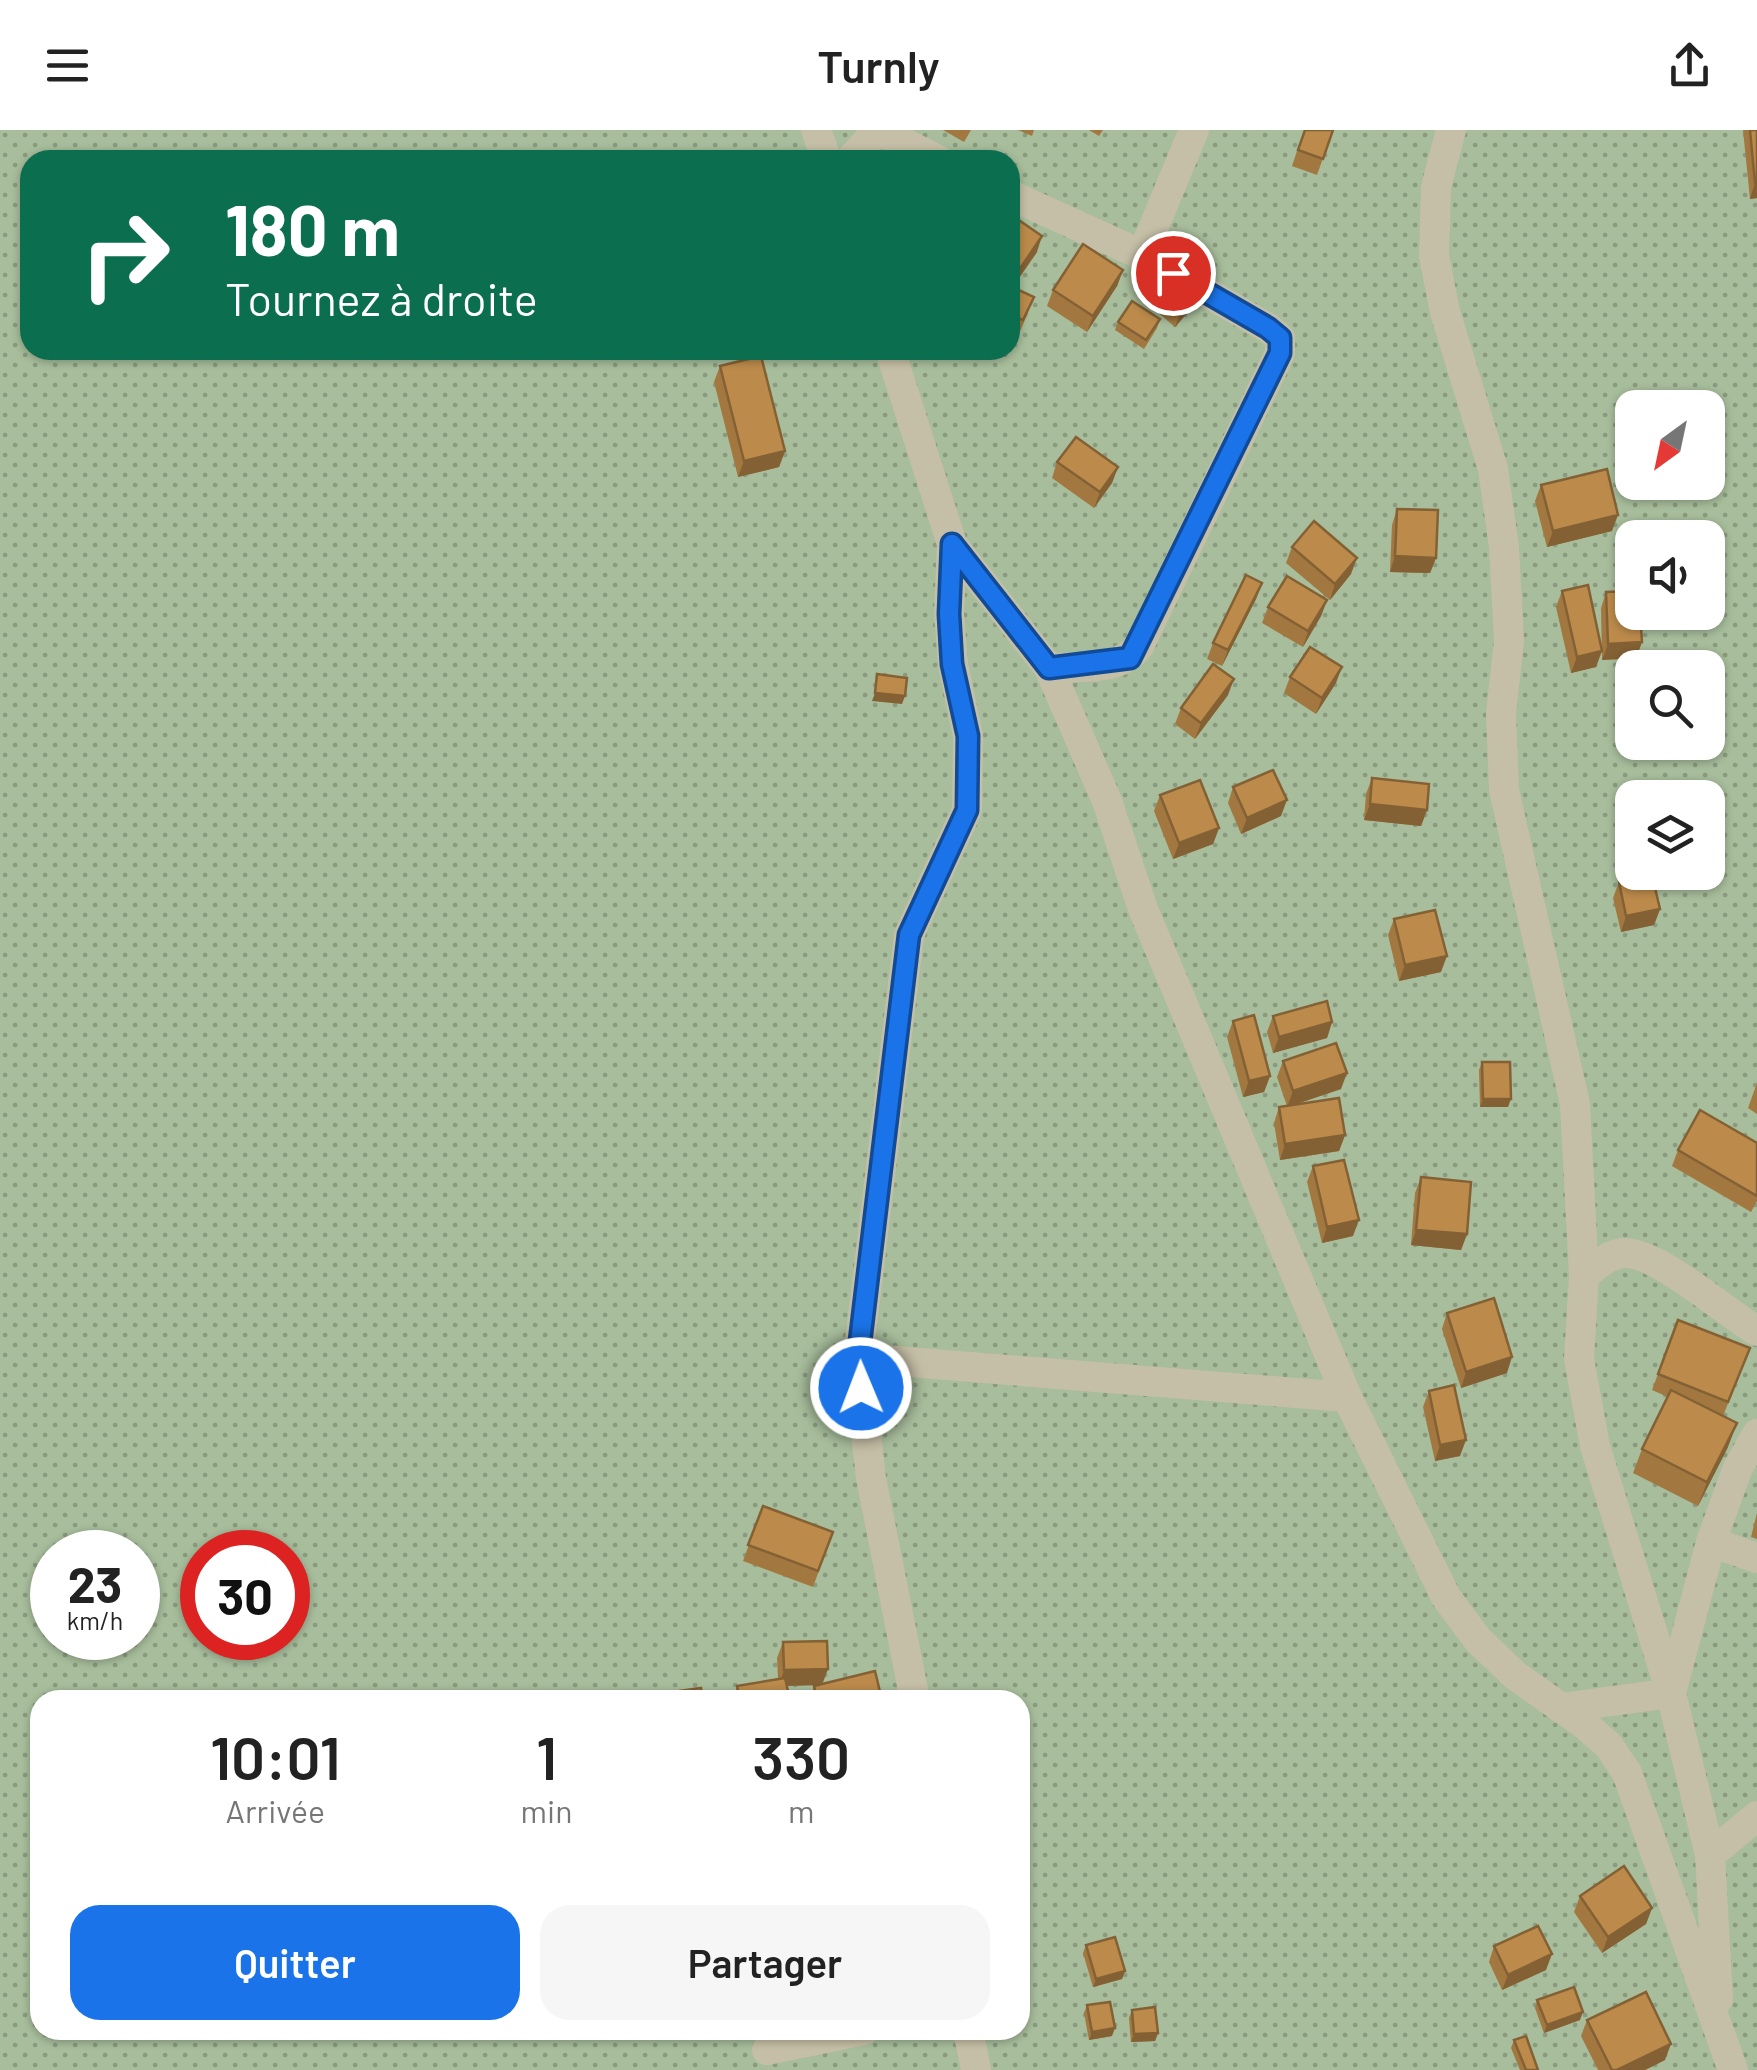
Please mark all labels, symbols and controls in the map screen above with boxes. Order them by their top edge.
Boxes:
icon: menu [40,38,95,93]
text: Turnly [817,38,940,92]
icon: share [1662,38,1717,93]
text: 180 m [225,186,400,270]
icon: right [60,190,190,320]
pin [1131,231,1216,316]
icon: arrive [1146,246,1201,301]
text: Tournez à droite [225,271,538,325]
north arrow [1615,390,1725,500]
map controls [1615,390,1725,890]
button: sound [1615,520,1725,630]
button: search [1615,650,1725,760]
button: layers [1615,780,1725,890]
position arrow [809,1336,913,1440]
speed limit sign: 30 [180,1530,310,1660]
text: 23 [68,1553,122,1613]
text: km/h [67,1605,123,1635]
text: 10:01 [210,1720,341,1792]
text: 1 [536,1720,557,1792]
text: 330 [752,1720,850,1792]
text: Arrivée [225,1791,325,1829]
text: min [521,1791,572,1829]
text: m [788,1791,814,1829]
button: Quitter [70,1905,520,2020]
button: Partager [540,1905,990,2020]

